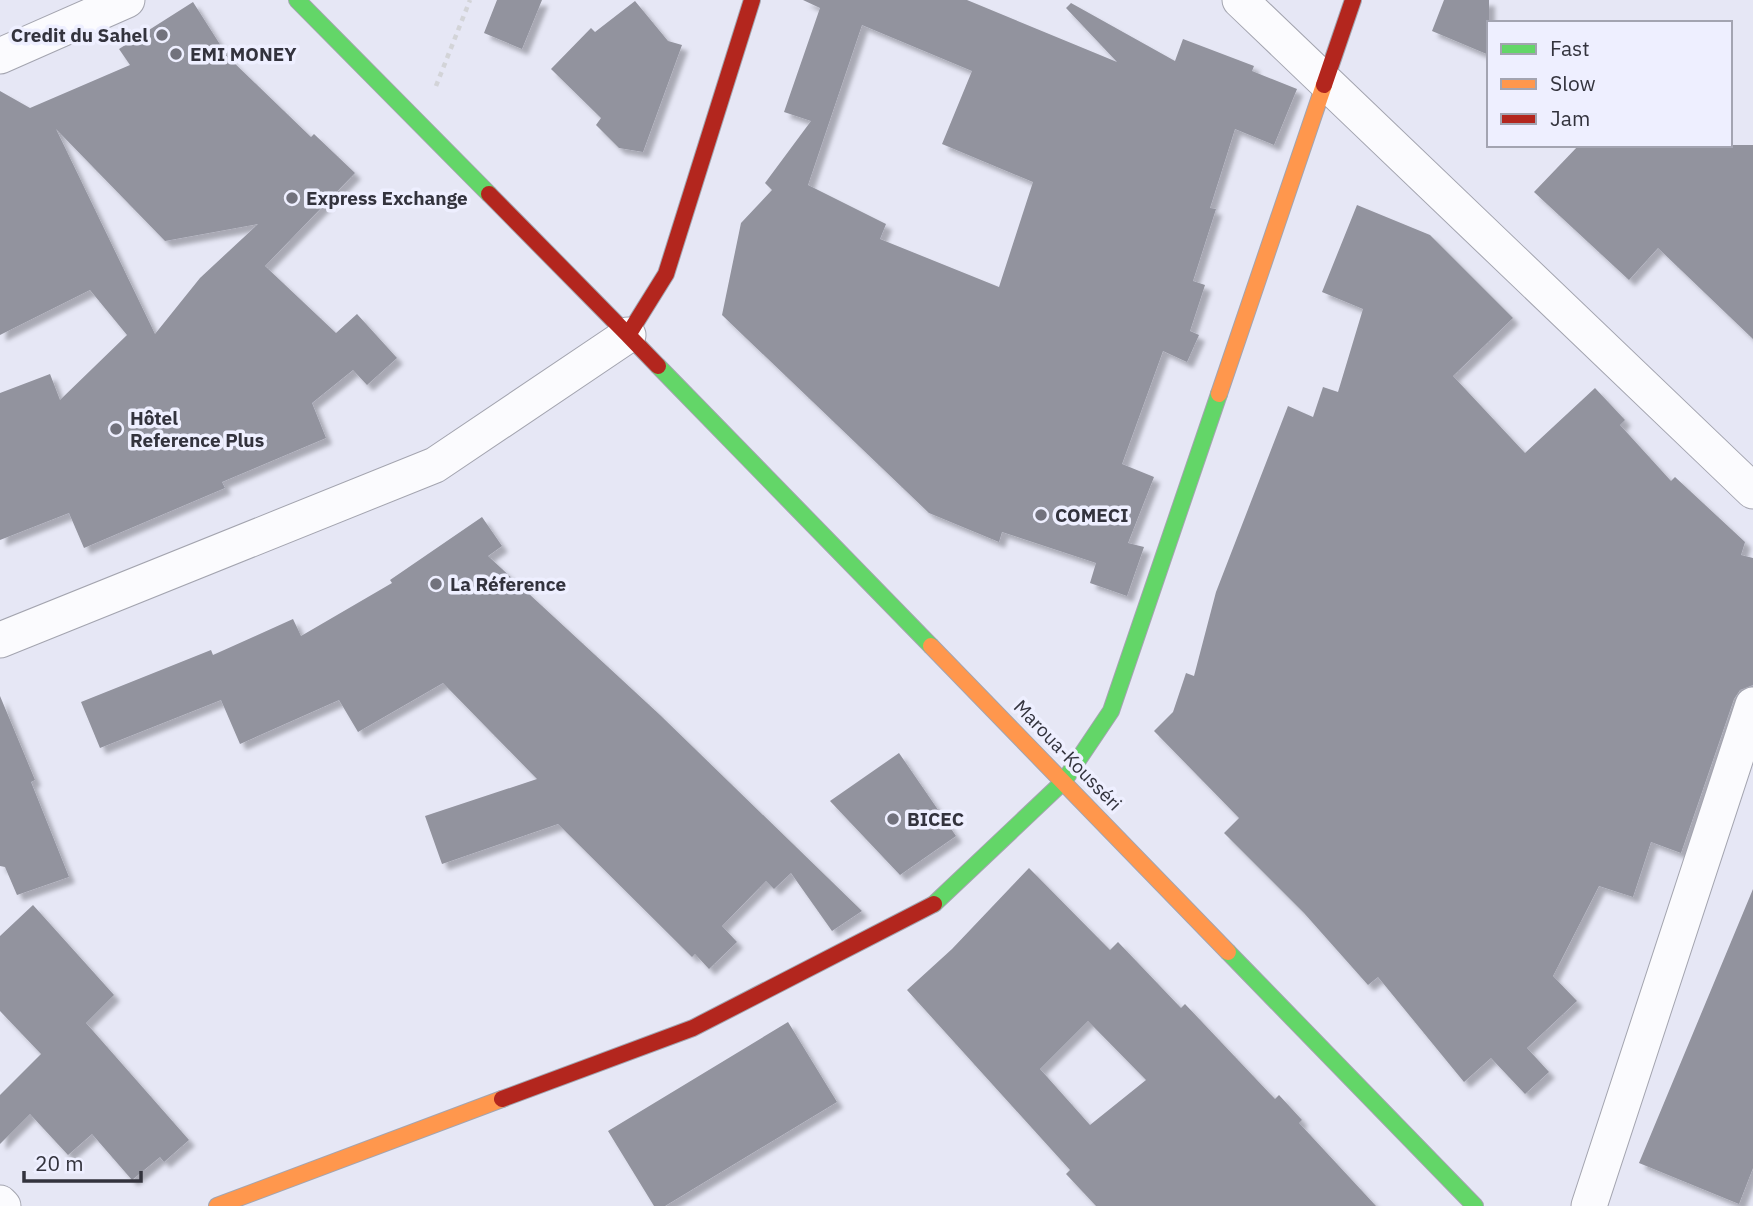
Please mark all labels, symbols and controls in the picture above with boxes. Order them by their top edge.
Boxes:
legend [1487,21,1732,147]
place label: Credit du Sahel [11,23,148,47]
marker: Credit du Sahel [154,27,170,43]
text: Fast [1550,34,1590,62]
place label: EMI MONEY [190,42,297,66]
marker: EMI MONEY [168,46,184,62]
text: Slow [1550,69,1596,97]
text: Jam [1550,104,1590,132]
place label: Express Exchange [306,186,468,210]
marker: Express Exchange [284,190,300,206]
place label: Hôtel Reference Plus [130,406,264,452]
marker: Hôtel Reference Plus [108,421,124,437]
place label: COMECI [1055,503,1128,527]
marker: COMECI [1033,507,1049,523]
place label: La Réference [450,572,566,596]
marker: La Réference [428,576,444,592]
street label: Maroua-Kousséri [1009,694,1127,816]
place label: BICEC [907,807,964,831]
marker: BICEC [885,811,901,827]
scale bar [24,1140,142,1184]
text: 20 m [35,1149,84,1177]

